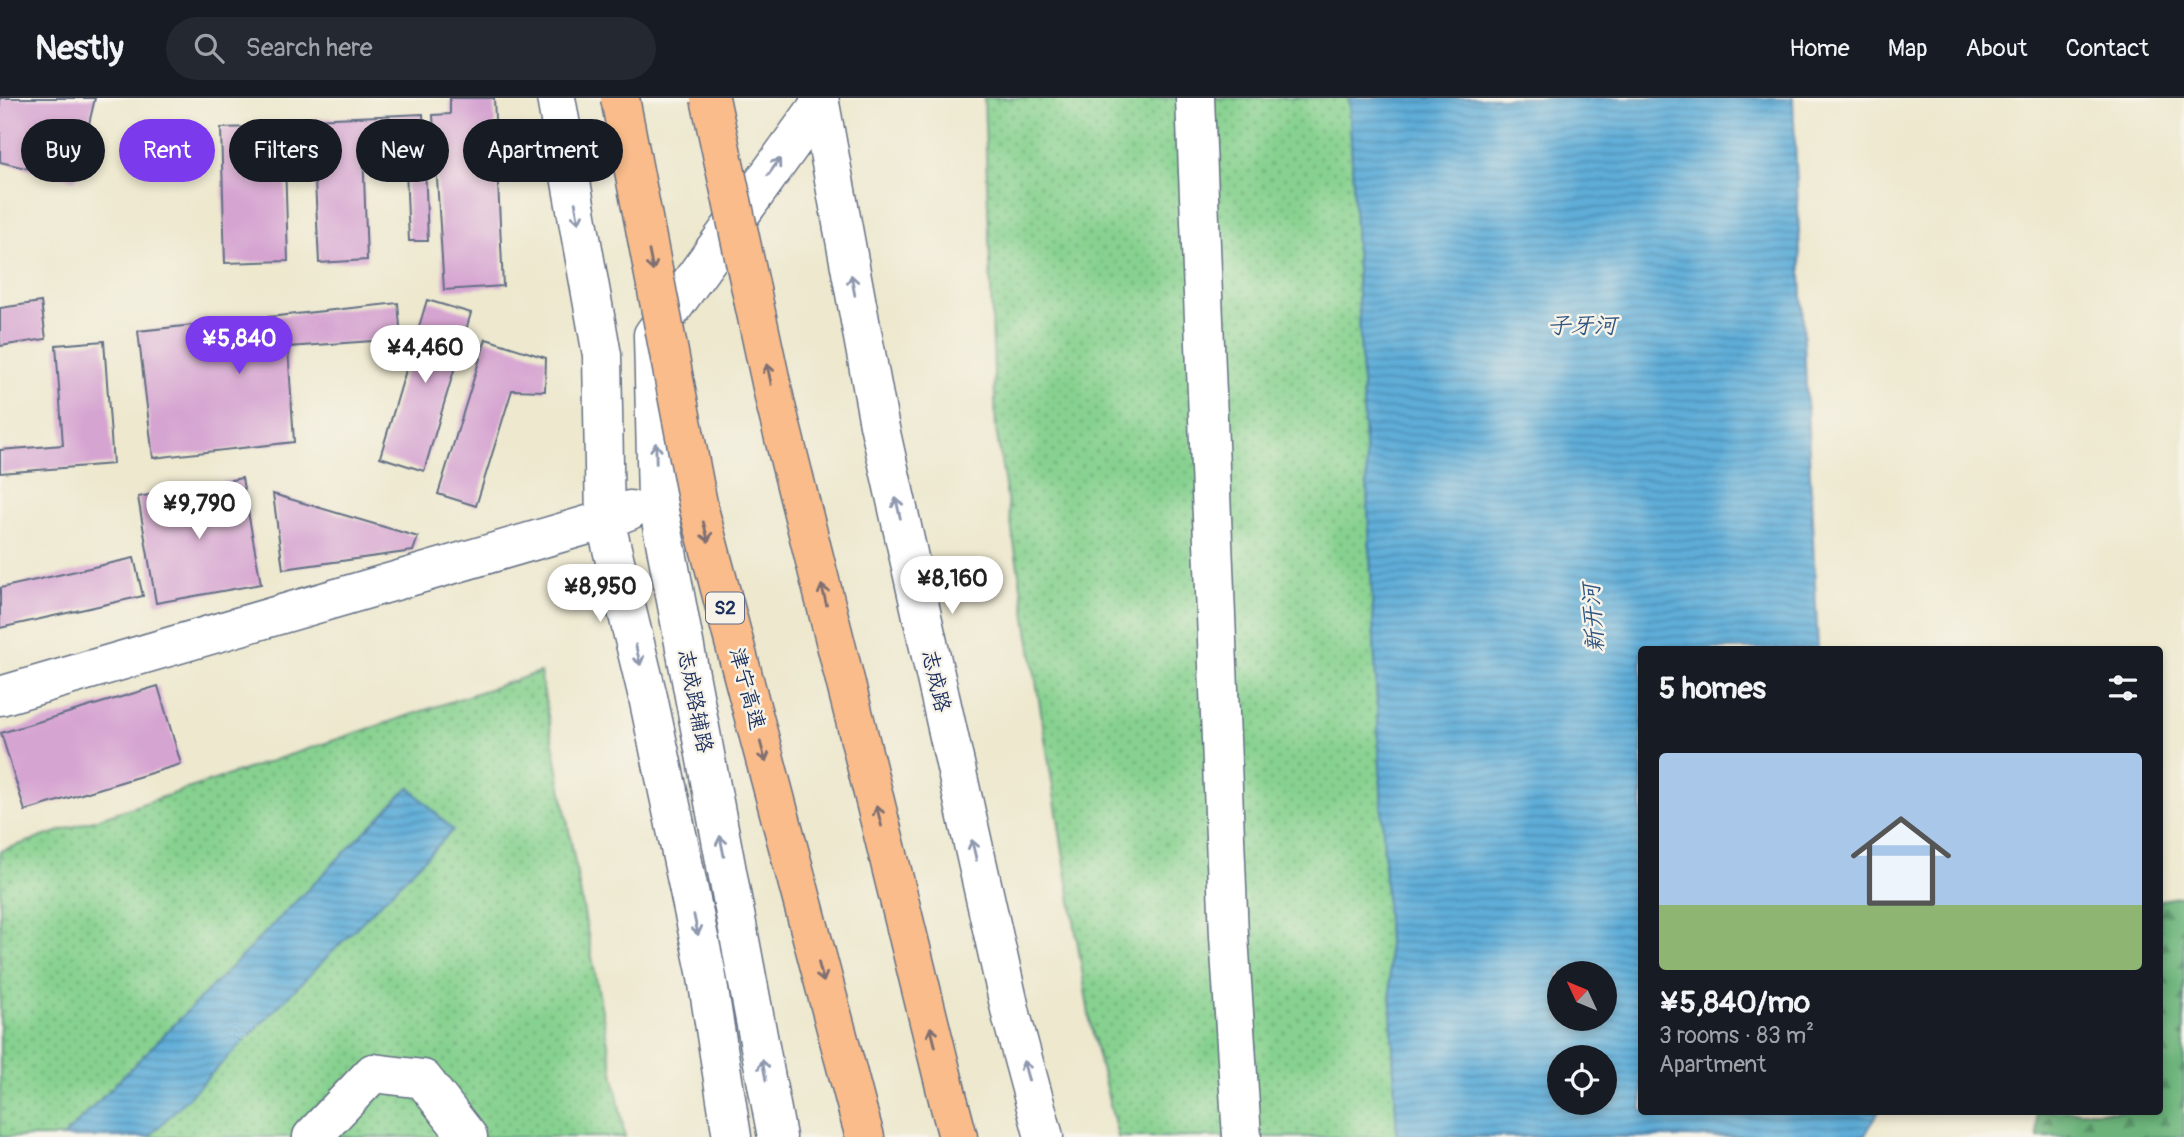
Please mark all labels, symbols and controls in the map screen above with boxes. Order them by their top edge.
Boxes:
search box [166,17,656,80]
text: Nestly [35,28,124,69]
icon: search [190,29,228,67]
text: Search here [246,32,373,64]
text: Home [1789,34,1850,63]
text: Map [1888,34,1928,63]
text: About [1966,34,2028,63]
text: Contact [2066,34,2149,63]
chip: Buy [21,119,105,182]
chip: Rent [119,119,215,182]
chip: Filters [229,119,342,182]
chip: New [356,119,449,182]
chip: Apartment [463,119,623,182]
one-way arrow [767,158,782,177]
one-way arrow [570,201,584,224]
one-way arrow [645,249,659,272]
one-way arrow [846,274,859,297]
water label: 子牙河 [1548,311,1621,340]
pin: ¥5,840 [182,316,296,376]
text: ¥5,840 [202,324,276,353]
pin: ¥4,460 [368,326,482,385]
text: ¥4,460 [386,333,464,362]
one-way arrow [762,363,776,386]
one-way arrow [650,442,663,465]
pin: ¥9,790 [142,482,256,541]
text: ¥9,790 [162,489,236,518]
one-way arrow [890,497,904,520]
one-way arrow [700,521,713,543]
pin: ¥8,160 [895,556,1009,616]
pin: ¥8,950 [543,564,657,624]
text: ¥8,160 [916,564,988,593]
text: ¥8,950 [563,572,637,601]
water label: 新开河 [1576,579,1610,653]
one-way arrow [817,584,830,607]
road number: S2 [706,593,744,624]
one-way arrow [632,643,645,666]
street label: 津宁高速 [723,645,771,733]
street label: 志成路辅路 [672,647,718,755]
street label: 志成路 [916,647,956,715]
icon: filters [2104,669,2142,707]
text: 5 homes [1659,670,1766,707]
one-way arrow [757,741,770,763]
icon: home [1838,798,1964,924]
one-way arrow [872,805,885,828]
one-way arrow [715,835,729,858]
one-way arrow [967,839,981,862]
one-way arrow [690,913,704,936]
one-way arrow [815,961,828,983]
north arrow [1547,961,1617,1031]
map controls [1547,961,1617,1115]
text: ¥5,840/mo [1659,984,1810,1021]
text: 3 rooms · 83 m² [1659,1021,1814,1050]
one-way arrow [925,1026,939,1049]
button: locate [1547,1045,1617,1115]
text: Apartment [1659,1050,1766,1079]
one-way arrow [757,1059,770,1082]
one-way arrow [1019,1060,1032,1083]

